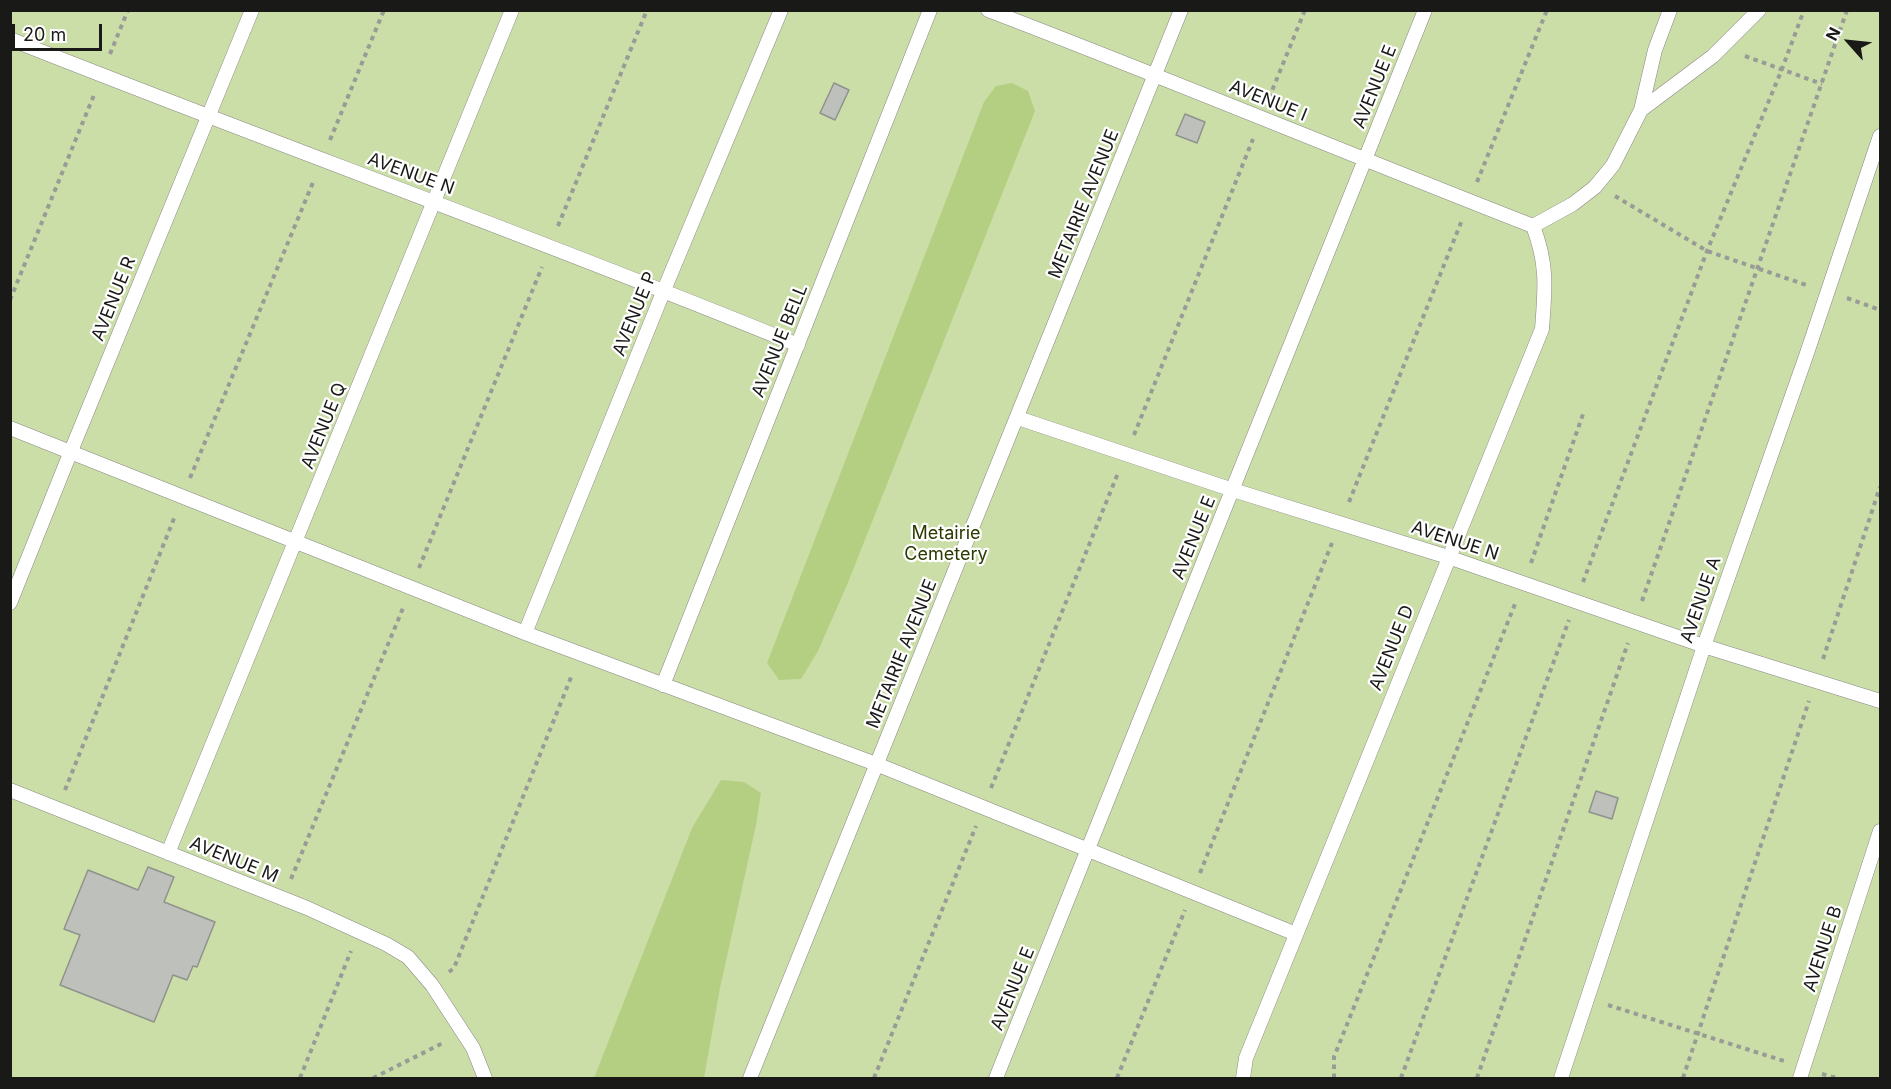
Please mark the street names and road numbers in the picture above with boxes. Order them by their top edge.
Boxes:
street label: AVENUE E [1348,42,1402,132]
street label: AVENUE I [1226,76,1310,126]
street label: METAIRIE AVENUE [1044,126,1124,282]
street label: AVENUE N [365,148,457,200]
street label: AVENUE R [87,254,141,344]
street label: AVENUE P [608,269,662,359]
street label: AVENUE BELL [747,281,813,401]
street label: AVENUE Q [297,380,351,472]
street label: AVENUE E [1167,493,1221,583]
street label: AVENUE N [1408,517,1502,565]
street label: AVENUE A [1676,554,1726,646]
street label: METAIRIE AVENUE [862,576,942,732]
street label: AVENUE D [1365,602,1419,694]
street label: AVENUE M [187,832,281,888]
street label: AVENUE B [1799,903,1847,995]
street label: AVENUE E [986,944,1040,1034]

